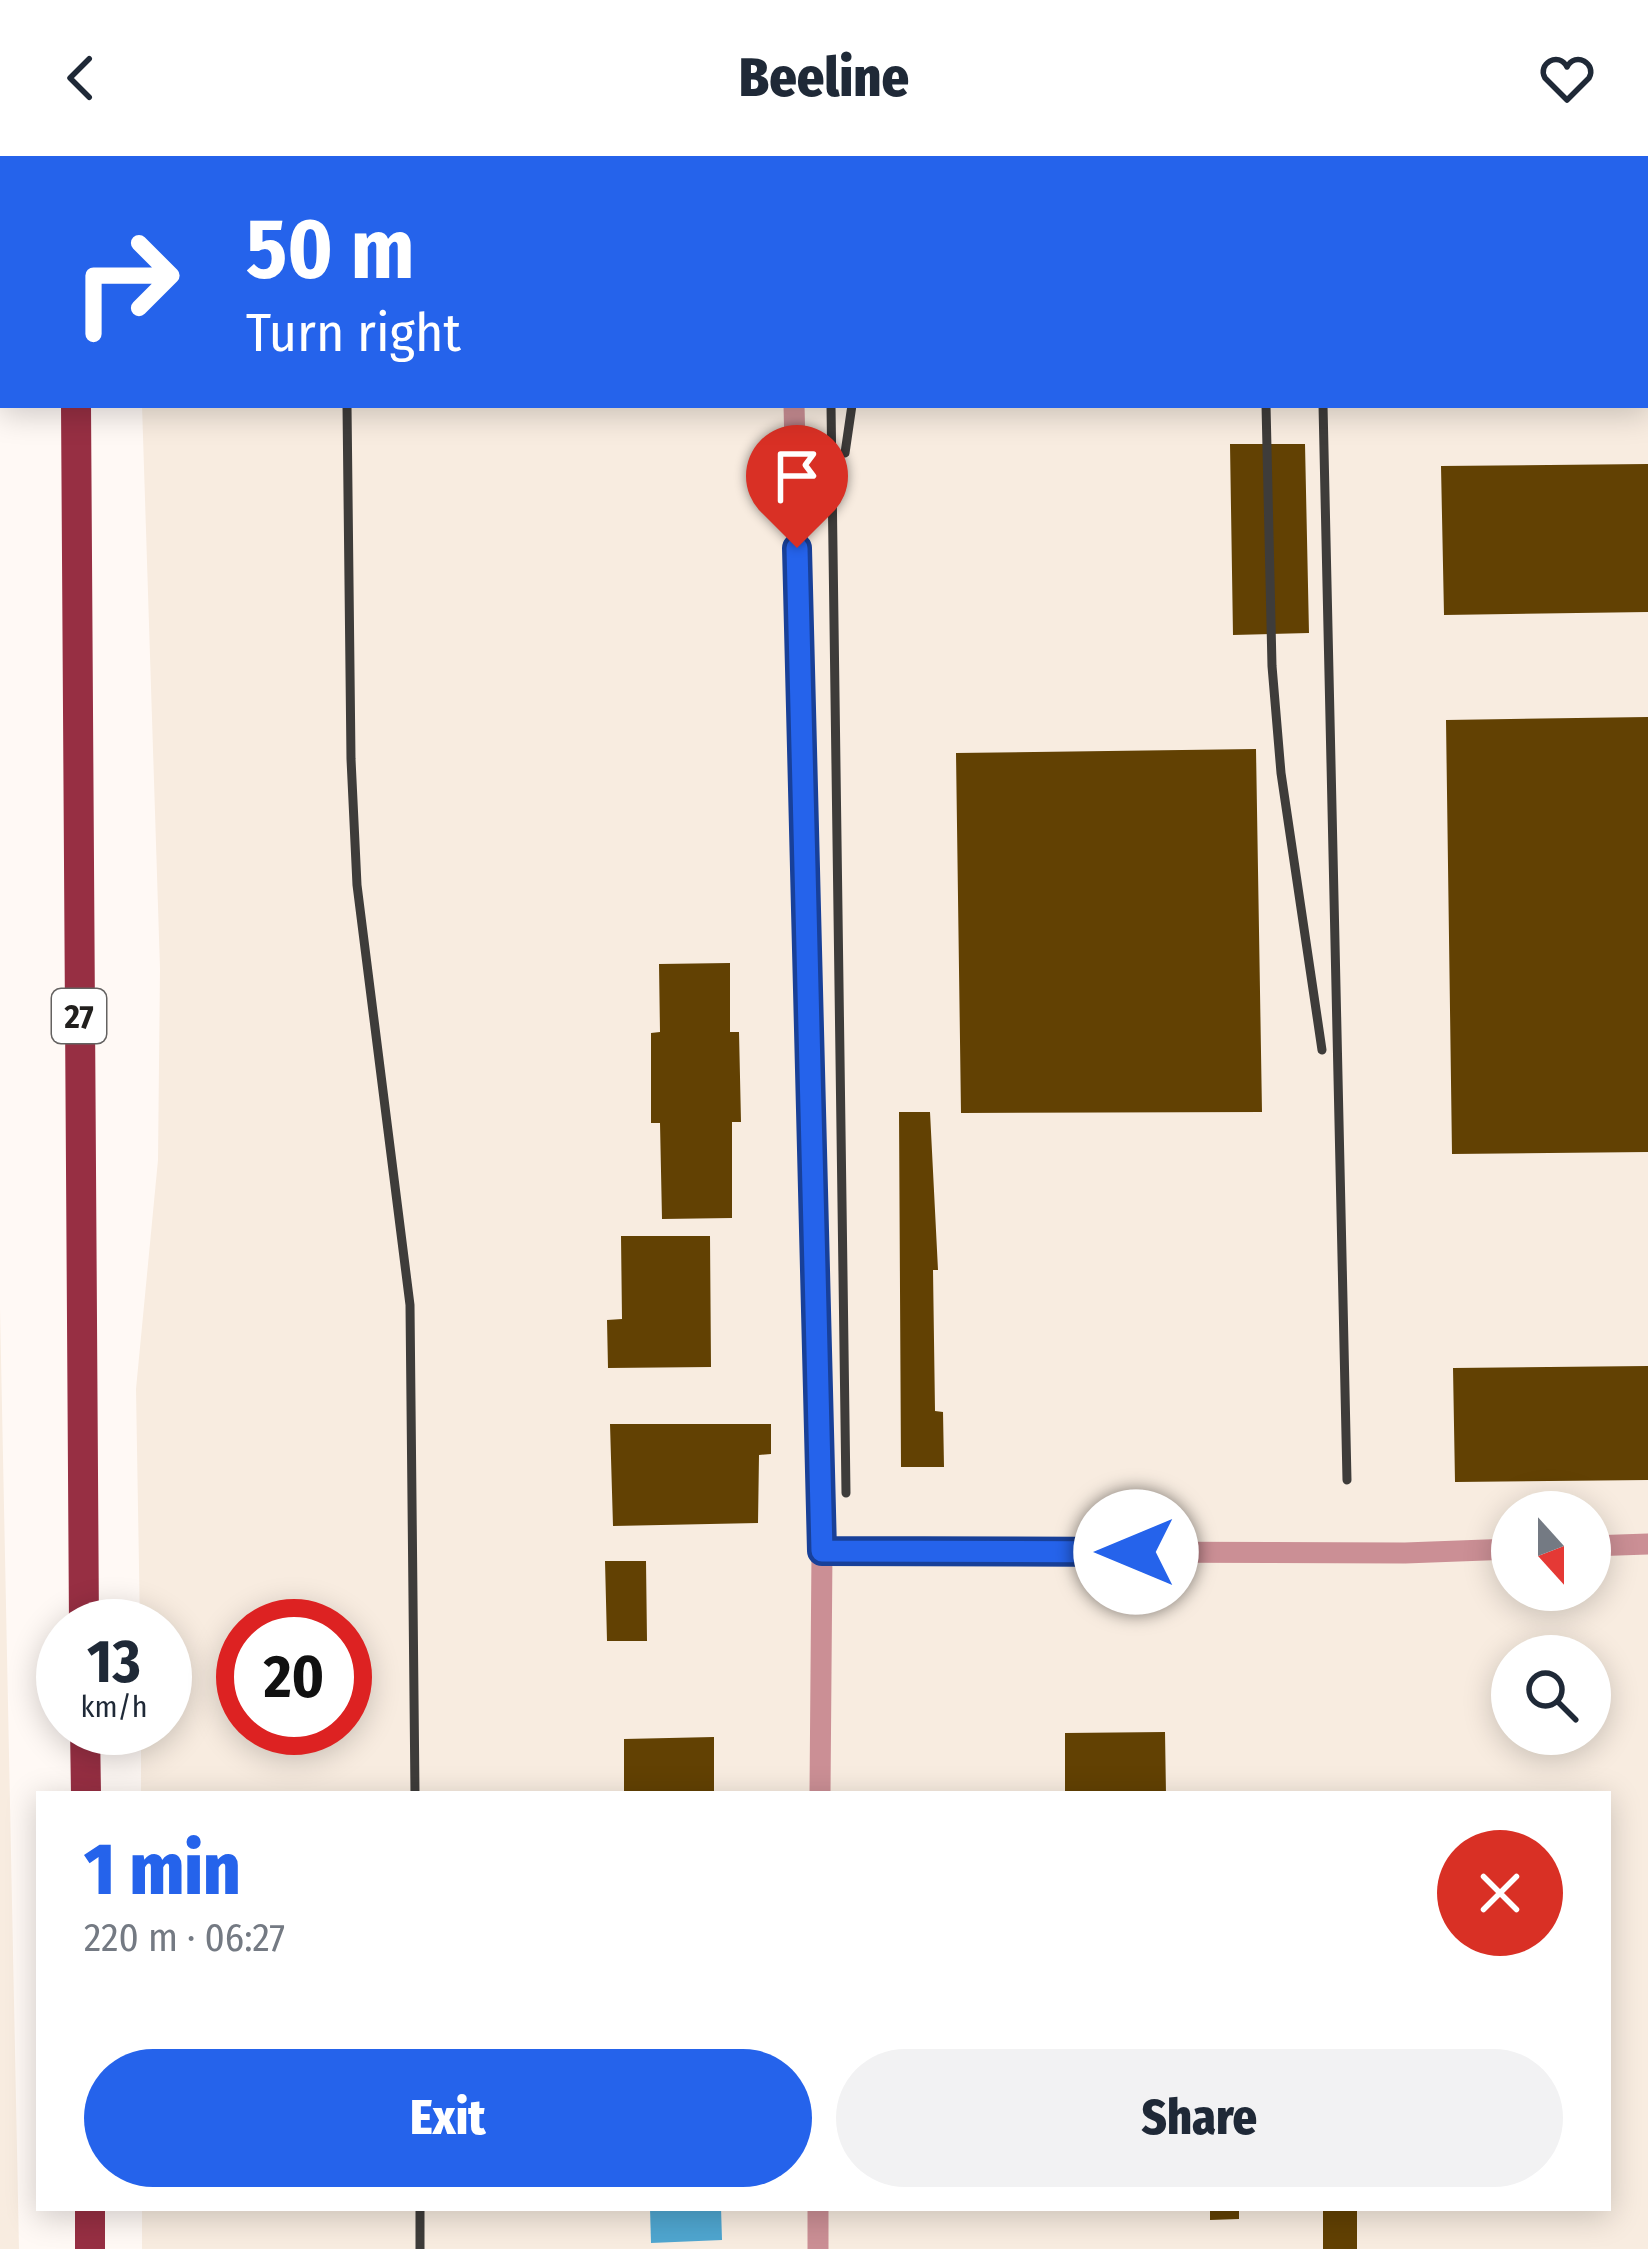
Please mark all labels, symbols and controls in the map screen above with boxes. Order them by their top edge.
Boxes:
icon: back [48,45,114,111]
icon: heart [1534,45,1600,111]
text: Beeline [739,46,909,110]
text: 50 m [246,199,415,300]
icon: right [48,204,204,360]
text: Turn right [246,301,461,365]
pin [746,425,848,548]
icon: arrive [764,443,830,509]
road number: 27 [52,989,106,1043]
position arrow [1073,1489,1199,1615]
north arrow [1491,1491,1611,1611]
map controls [1491,1491,1611,1755]
speed limit sign: 20 [216,1599,372,1755]
text: 13 [87,1626,141,1698]
button: search [1491,1635,1611,1755]
text: km/h [81,1689,147,1725]
text: 1 min [84,1827,241,1913]
button: close [1437,1830,1563,1956]
text: 220 m · 06:27 [84,1915,285,1961]
button: Exit [84,2049,812,2187]
button: Share [836,2049,1563,2187]

